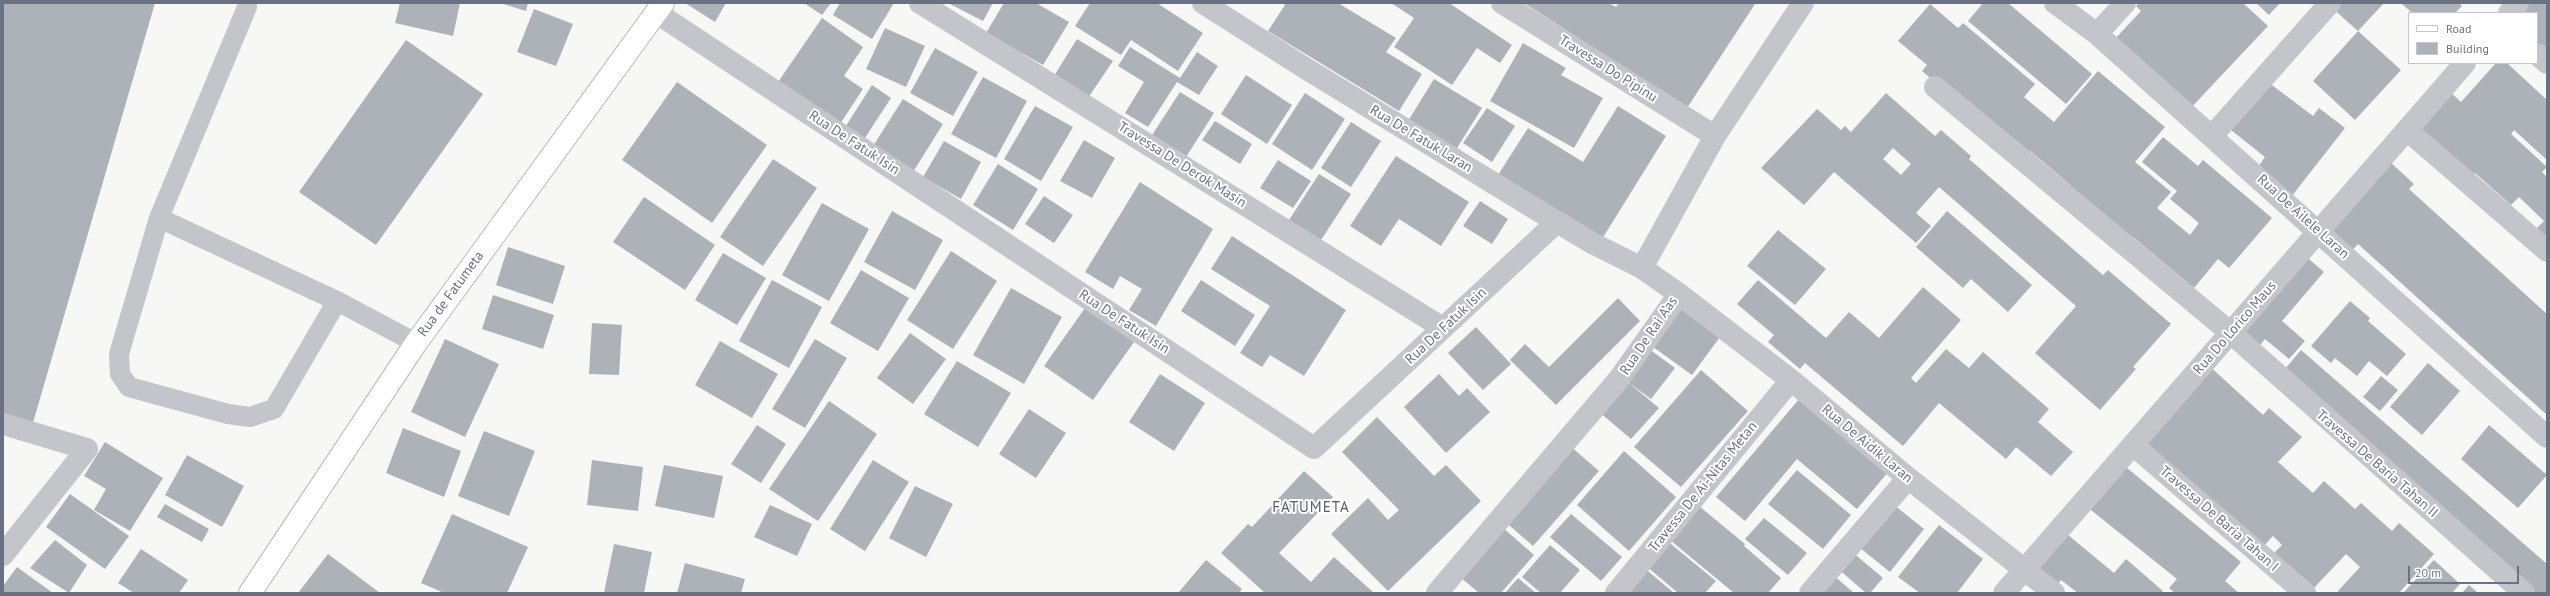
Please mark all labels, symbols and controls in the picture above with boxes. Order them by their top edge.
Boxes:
legend [2408,12,2538,64]
text: Road [2446,21,2471,36]
street label: Travessa Do Pipinu [1556,32,1660,106]
text: Building [2446,41,2489,56]
street label: Rua De Fatuk Laran [1367,102,1475,176]
street label: Rua De Fatuk Isin [806,107,902,179]
street label: Travessa De Derok Masin [1115,119,1249,211]
street label: Rua De Ailele Laran [2254,171,2352,263]
street label: Rua de Fatumeta [414,248,488,340]
street label: Rua Do Lorico Maus [2190,278,2280,378]
street label: Rua De Fatuk Isin [1402,284,1490,368]
street label: Rua De Fatuk Isin [1076,286,1172,358]
street label: Rua De Rai A’as [1617,294,1681,378]
street label: Rua De Aidik Laran [1818,401,1916,487]
street label: Travessa De Baria Tahan II [2313,407,2441,521]
street label: Travessa De Ai-Nitas Metan [1645,418,1761,556]
street label: Travessa De Baria Tahan I [2156,463,2282,575]
district label: FATUMETA [1272,499,1350,517]
scale bar [2410,558,2521,584]
text: 20 m [2415,565,2441,580]

